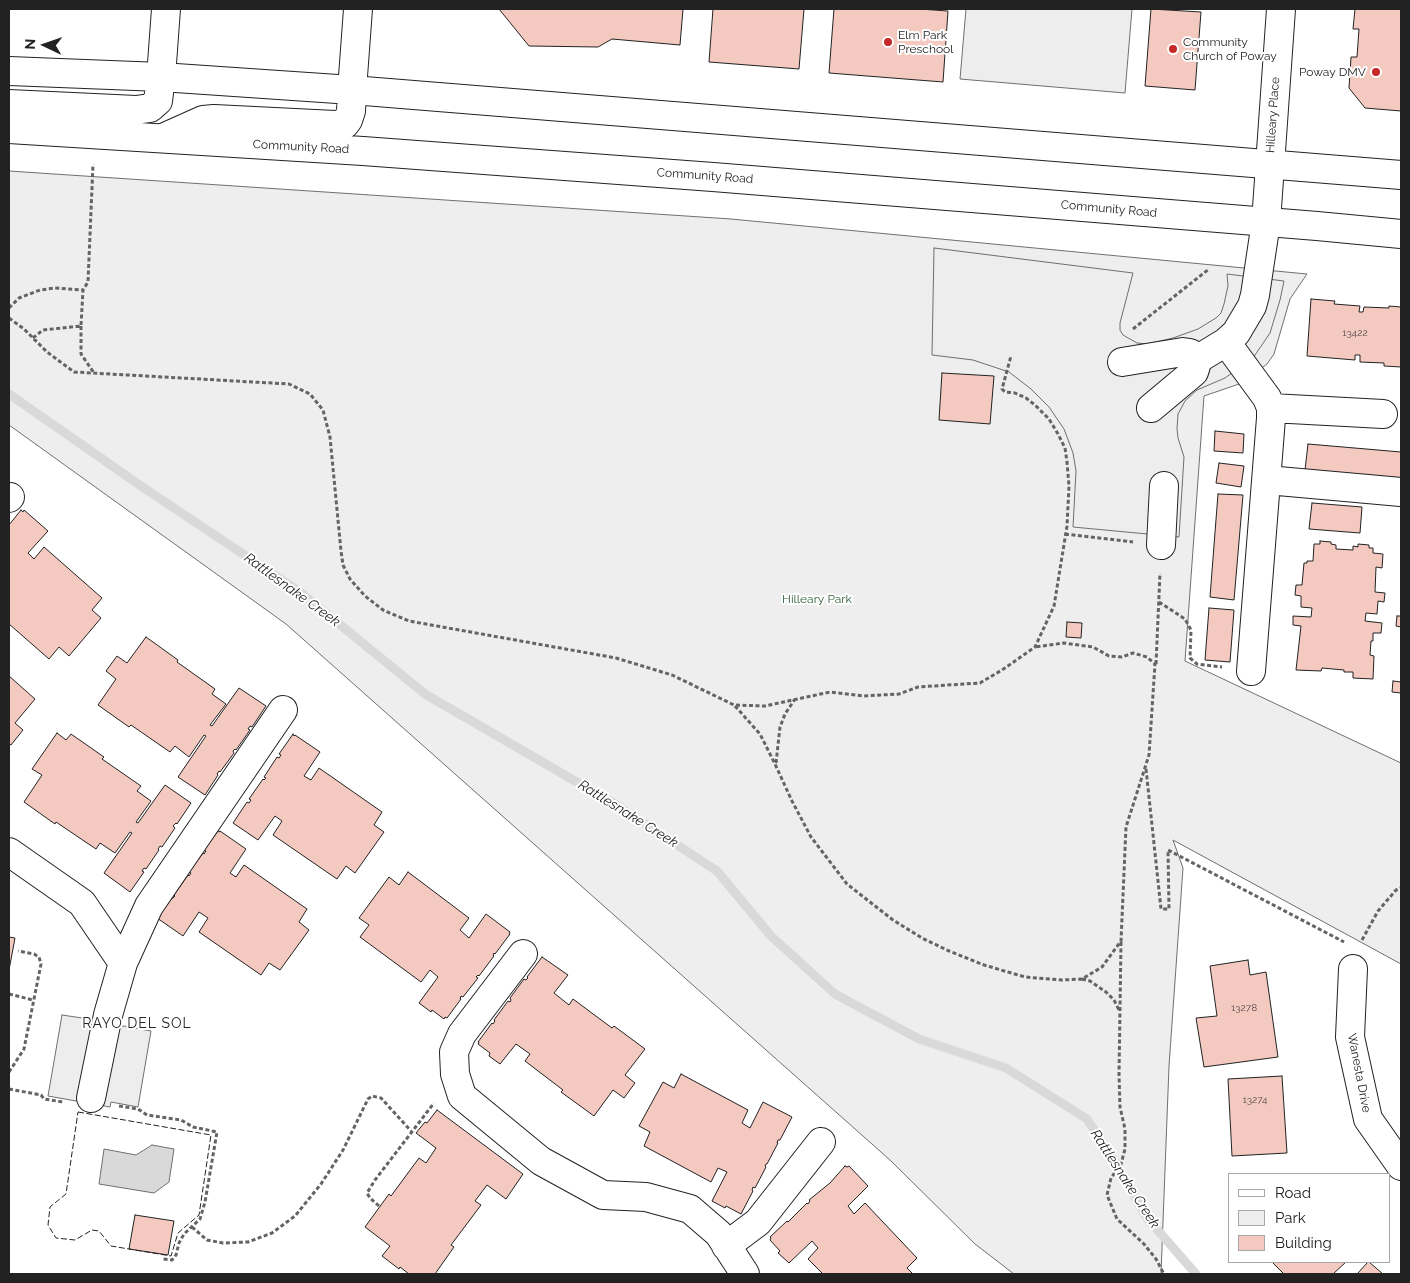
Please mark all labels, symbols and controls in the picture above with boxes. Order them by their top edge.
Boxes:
north arrow [20,20,70,70]
place label: Elm Park Preschool [898,28,953,56]
place label: Community Church of Poway [1183,35,1277,63]
marker: Elm Park Preschool [882,36,894,48]
text: N [22,38,38,50]
marker: Community Church of Poway [1167,43,1179,55]
place label: Poway DMV [1299,65,1366,79]
marker: Poway DMV [1370,66,1382,78]
street label: Hilleary Place [1263,76,1283,154]
street label: Community Road [252,137,350,157]
street label: Community Road [656,165,754,187]
street label: Community Road [1060,198,1158,220]
house number: 13422 [1342,327,1368,339]
water label: Rattlesnake Creek [241,550,343,630]
park label: Hilleary Park [782,592,852,606]
water label: Rattlesnake Creek [575,777,681,851]
house number: 13278 [1231,1002,1257,1014]
district label: RAYO DEL SOL [81,1016,193,1032]
street label: Wanesta Drive [1344,1032,1374,1114]
house number: 13274 [1242,1094,1268,1106]
water label: Rattlesnake Creek [1087,1126,1163,1232]
legend [1228,1173,1390,1263]
text: Road [1275,1184,1311,1202]
text: Park [1275,1209,1306,1227]
text: Building [1275,1234,1332,1252]

